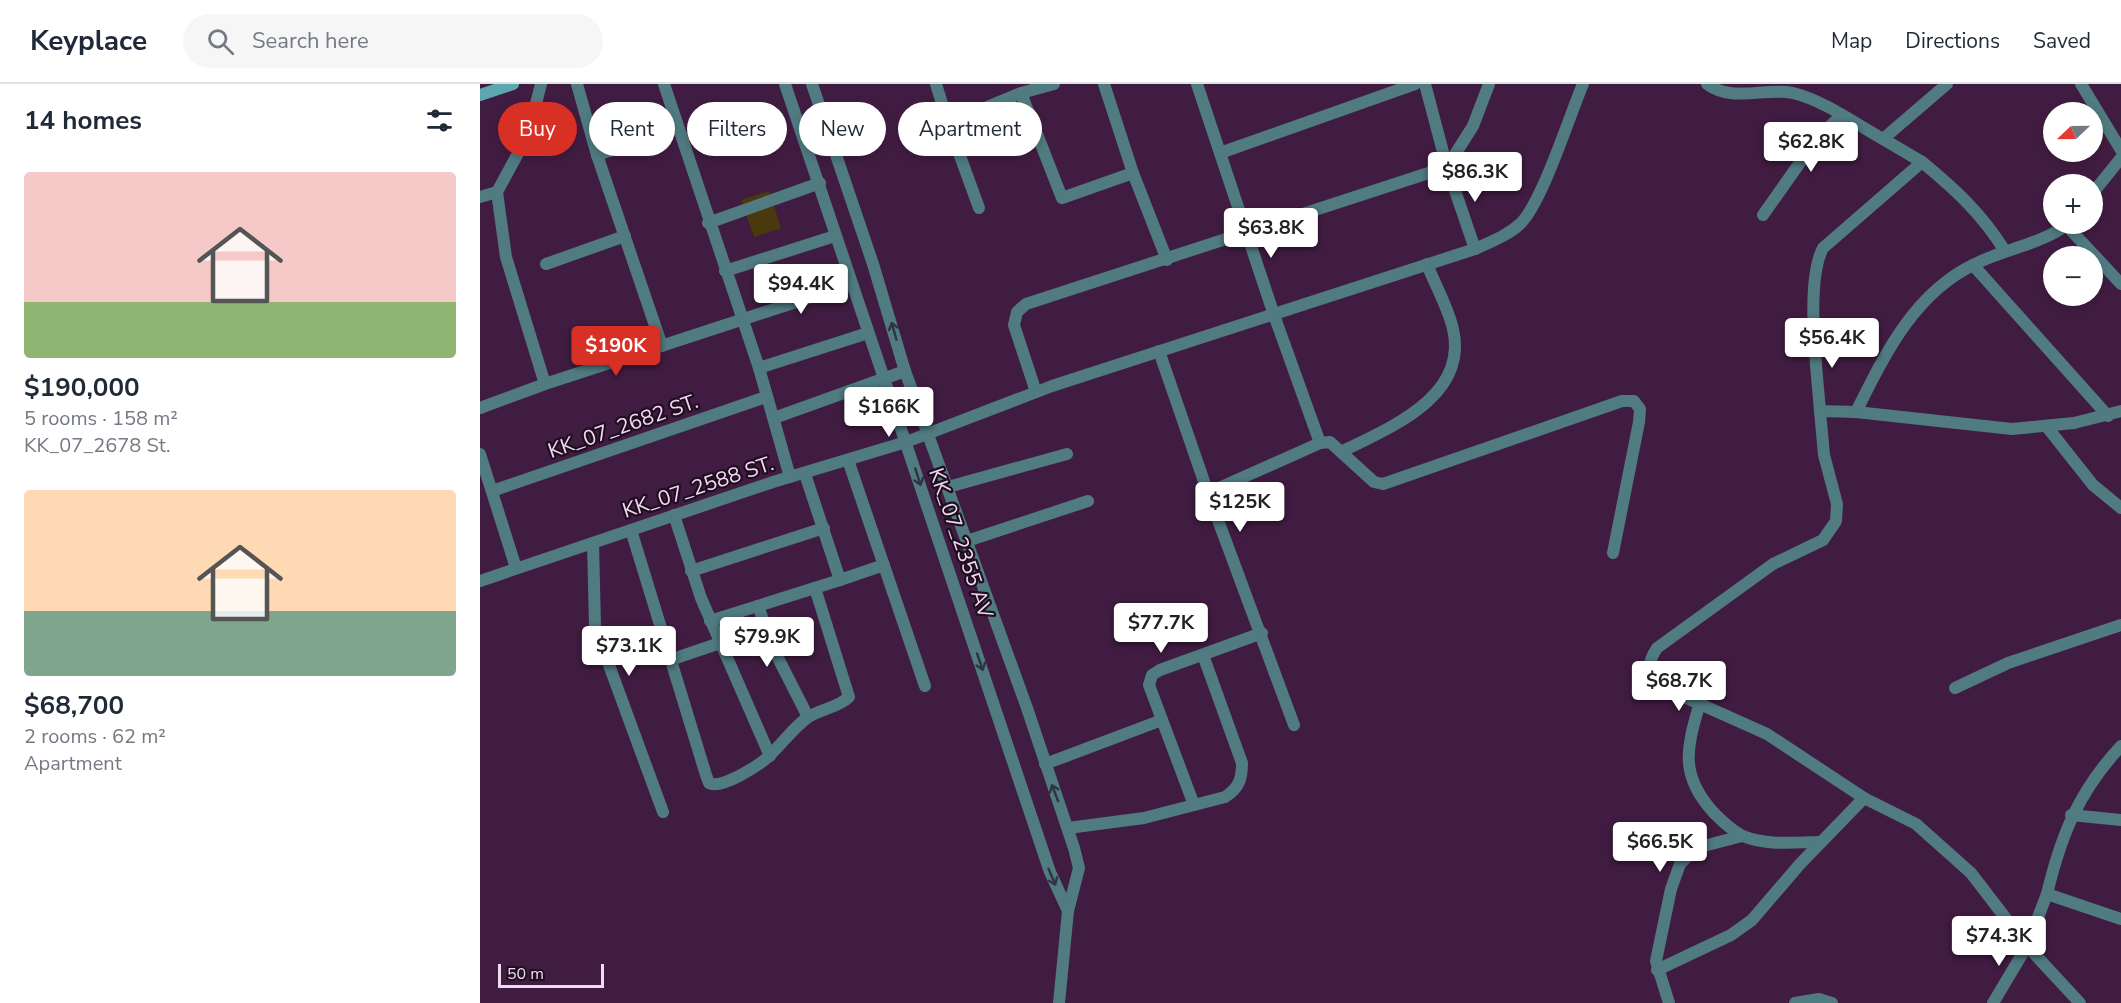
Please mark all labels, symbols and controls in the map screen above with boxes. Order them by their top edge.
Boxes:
search box [183,14,603,68]
text: Keyplace [30,22,147,60]
icon: search [204,25,237,58]
text: Search here [252,26,369,56]
text: Map [1831,27,1872,55]
text: Directions [1905,27,2000,55]
text: Saved [2033,27,2091,55]
chip: Buy [498,102,577,156]
chip: Rent [589,102,675,156]
chip: Filters [687,102,787,156]
chip: New [799,102,886,156]
chip: Apartment [898,102,1042,156]
north arrow [2043,102,2103,162]
map controls [2043,102,2103,306]
text: 14 homes [24,103,142,138]
icon: filters [423,104,456,137]
pin: $62.8K [1762,122,1860,173]
text: $62.8K [1778,128,1844,155]
pin: $86.3K [1426,152,1524,203]
text: $86.3K [1442,158,1508,185]
button: + [2043,174,2103,234]
pin: $63.8K [1222,208,1320,259]
icon: home [186,211,294,319]
text: $63.8K [1238,214,1304,241]
button: − [2043,246,2103,306]
pin: $94.4K [752,264,850,315]
text: $94.4K [768,270,834,297]
pin: $56.4K [1783,318,1881,369]
one-way arrow [888,322,899,341]
text: $56.4K [1799,324,1865,351]
pin: $190K [574,326,658,377]
text: $190K [585,332,647,359]
text: $190,000 [24,370,140,405]
street label: KK_07_2682 ST. [544,387,702,465]
pin: $166K [847,387,931,438]
text: $166K [858,393,920,420]
text: 5 rooms · 158 m² [24,405,178,432]
text: KK_07_2678 St. [24,432,171,459]
street label: KK_07_2588 ST. [619,449,777,525]
street label: KK_07_2355 AV [922,464,1000,622]
one-way arrow [913,467,924,486]
pin: $125K [1198,482,1282,533]
text: $125K [1209,488,1271,515]
icon: home [186,529,294,637]
pin: $77.7K [1112,603,1210,654]
text: $77.7K [1128,609,1194,636]
pin: $79.9K [718,617,816,668]
text: $79.9K [734,623,800,650]
pin: $73.1K [580,626,678,677]
text: $73.1K [596,632,662,659]
one-way arrow [976,652,987,671]
pin: $68.7K [1630,661,1728,712]
text: $68.7K [1646,667,1712,694]
text: $68,700 [24,688,124,723]
text: 2 rooms · 62 m² [24,723,166,750]
text: Apartment [24,750,122,777]
one-way arrow [1049,784,1060,803]
pin: $66.5K [1611,822,1709,873]
text: $66.5K [1627,828,1693,855]
one-way arrow [1047,867,1058,886]
pin: $74.3K [1950,916,2048,967]
text: $74.3K [1966,922,2032,949]
scale bar [498,961,604,988]
text: 50 m [507,963,544,985]

